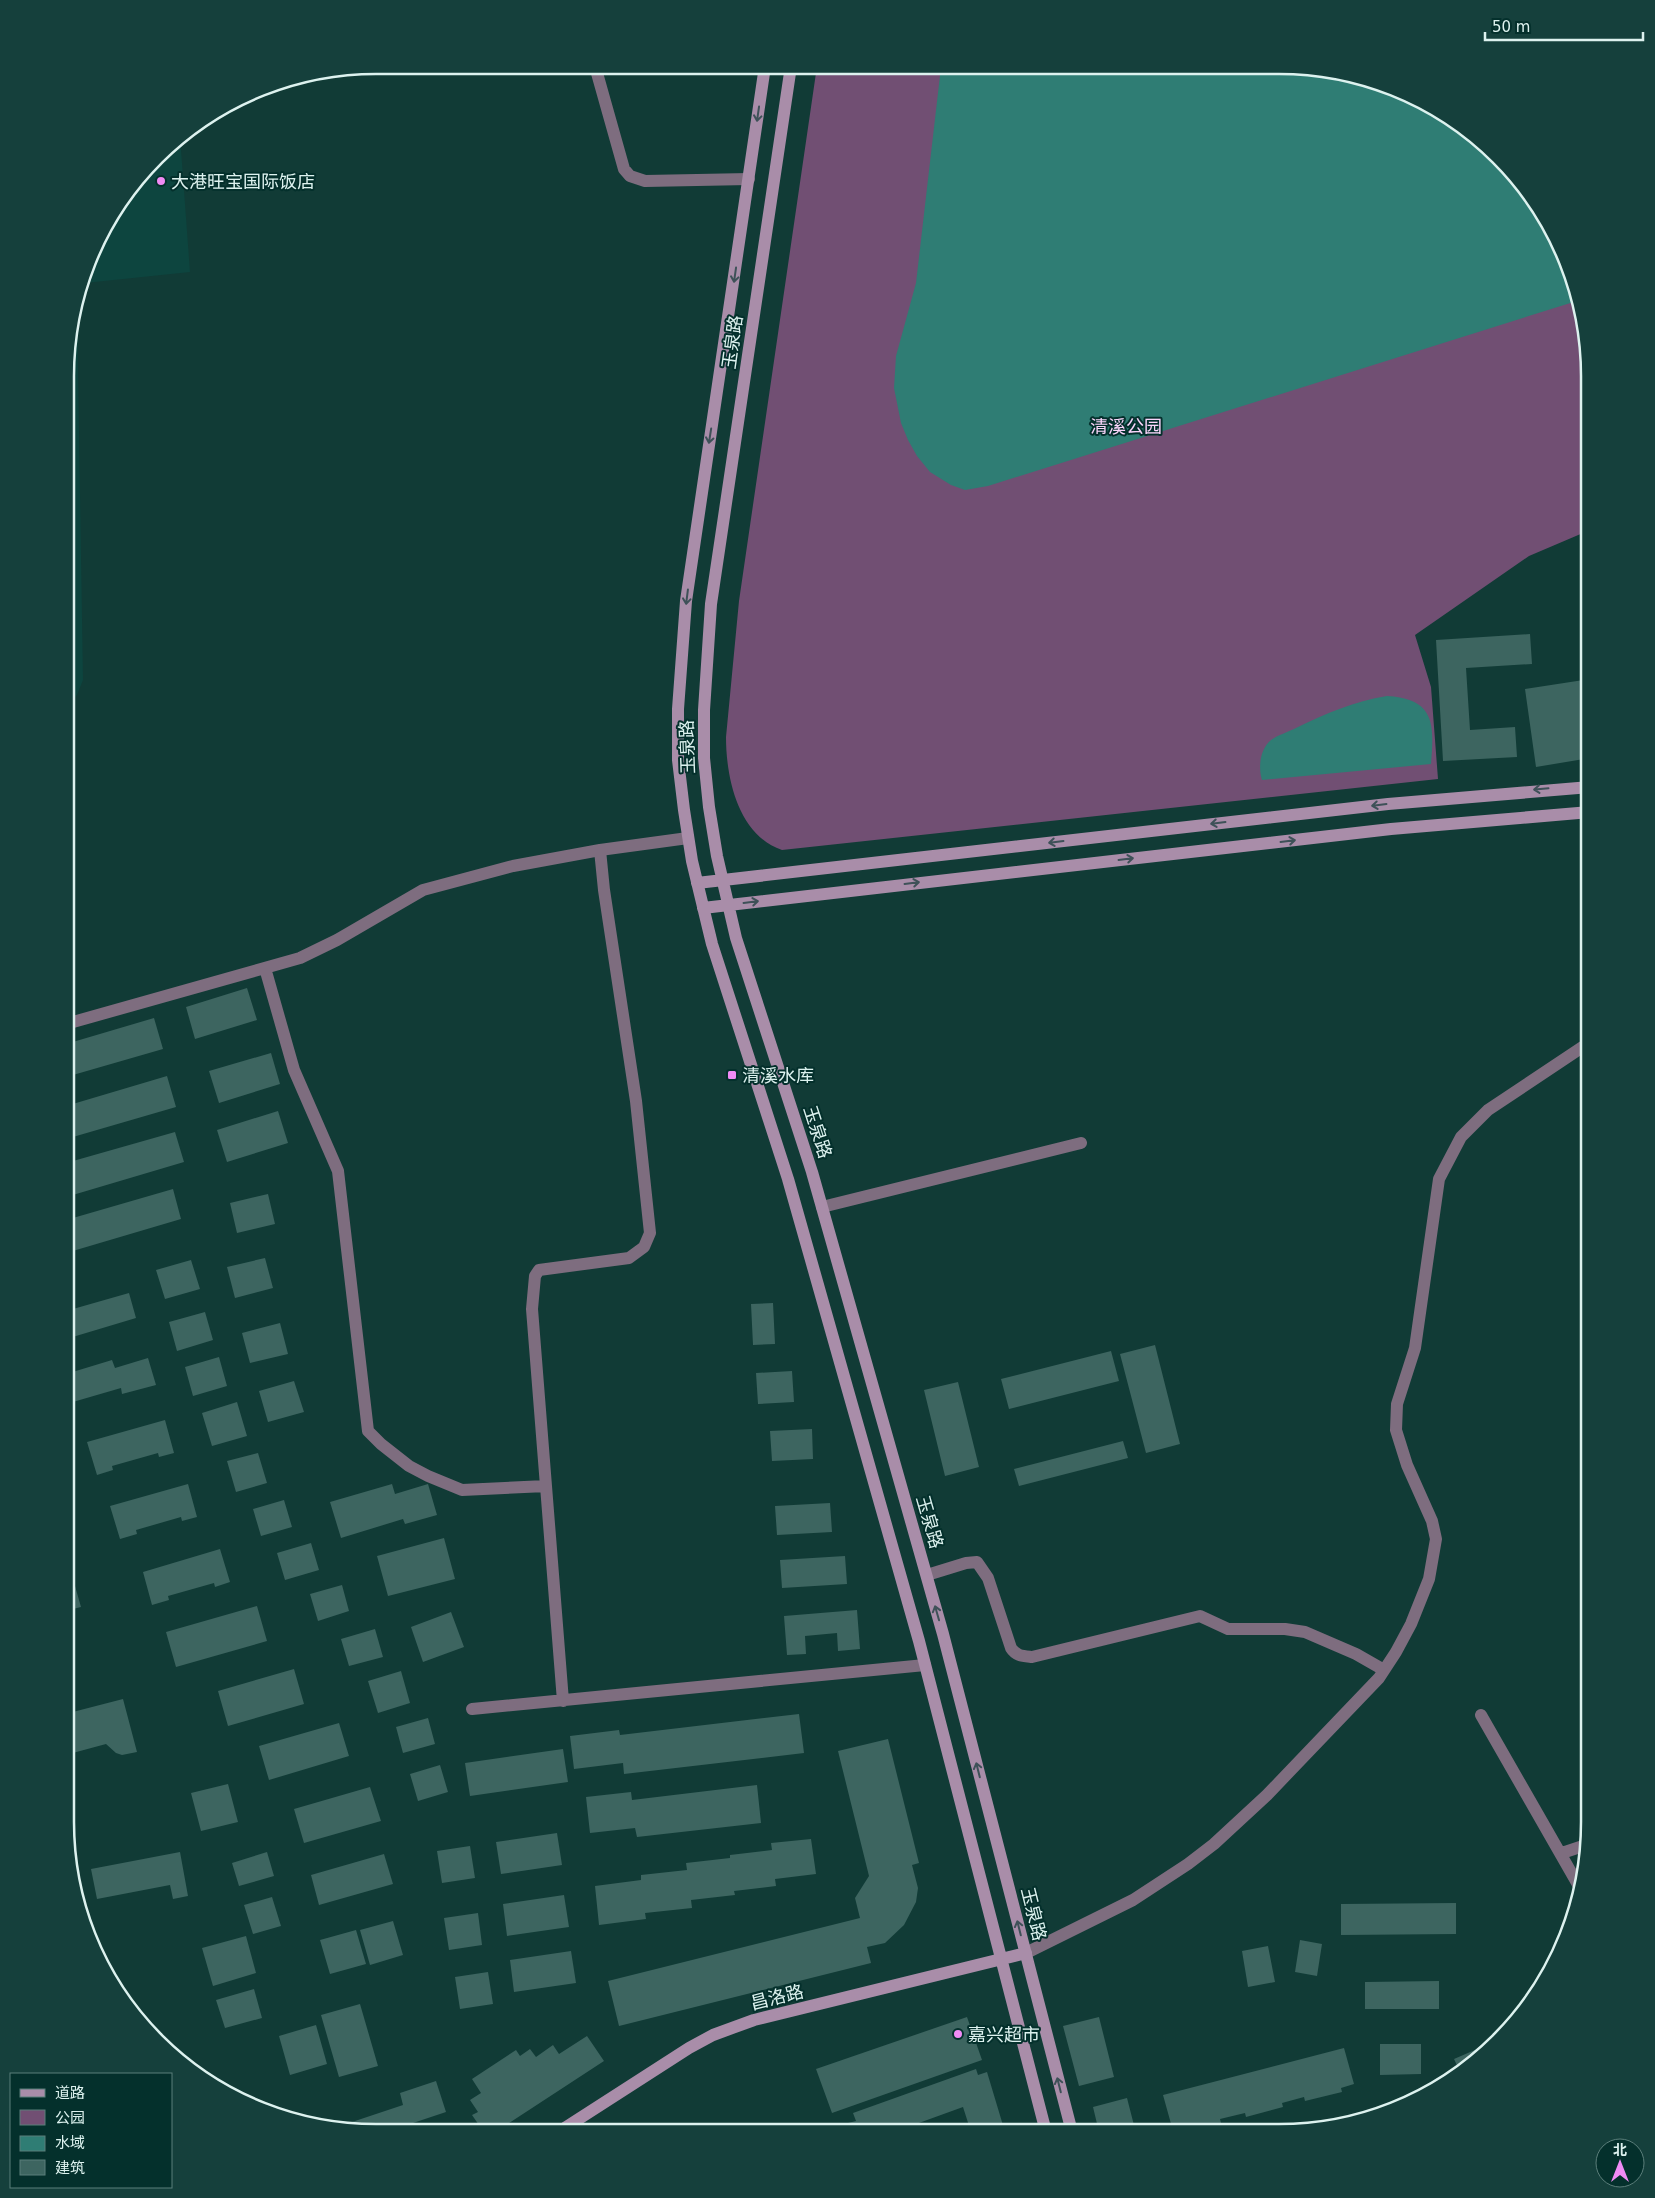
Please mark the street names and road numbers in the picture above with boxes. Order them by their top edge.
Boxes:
street label: 玉泉路 [718,314,746,370]
street label: 玉泉路 [676,720,698,774]
street label: 玉泉路 [800,1103,836,1161]
street label: 玉泉路 [912,1493,948,1551]
street label: 玉泉路 [1017,1885,1051,1943]
street label: 昌洛路 [748,1980,806,2014]

